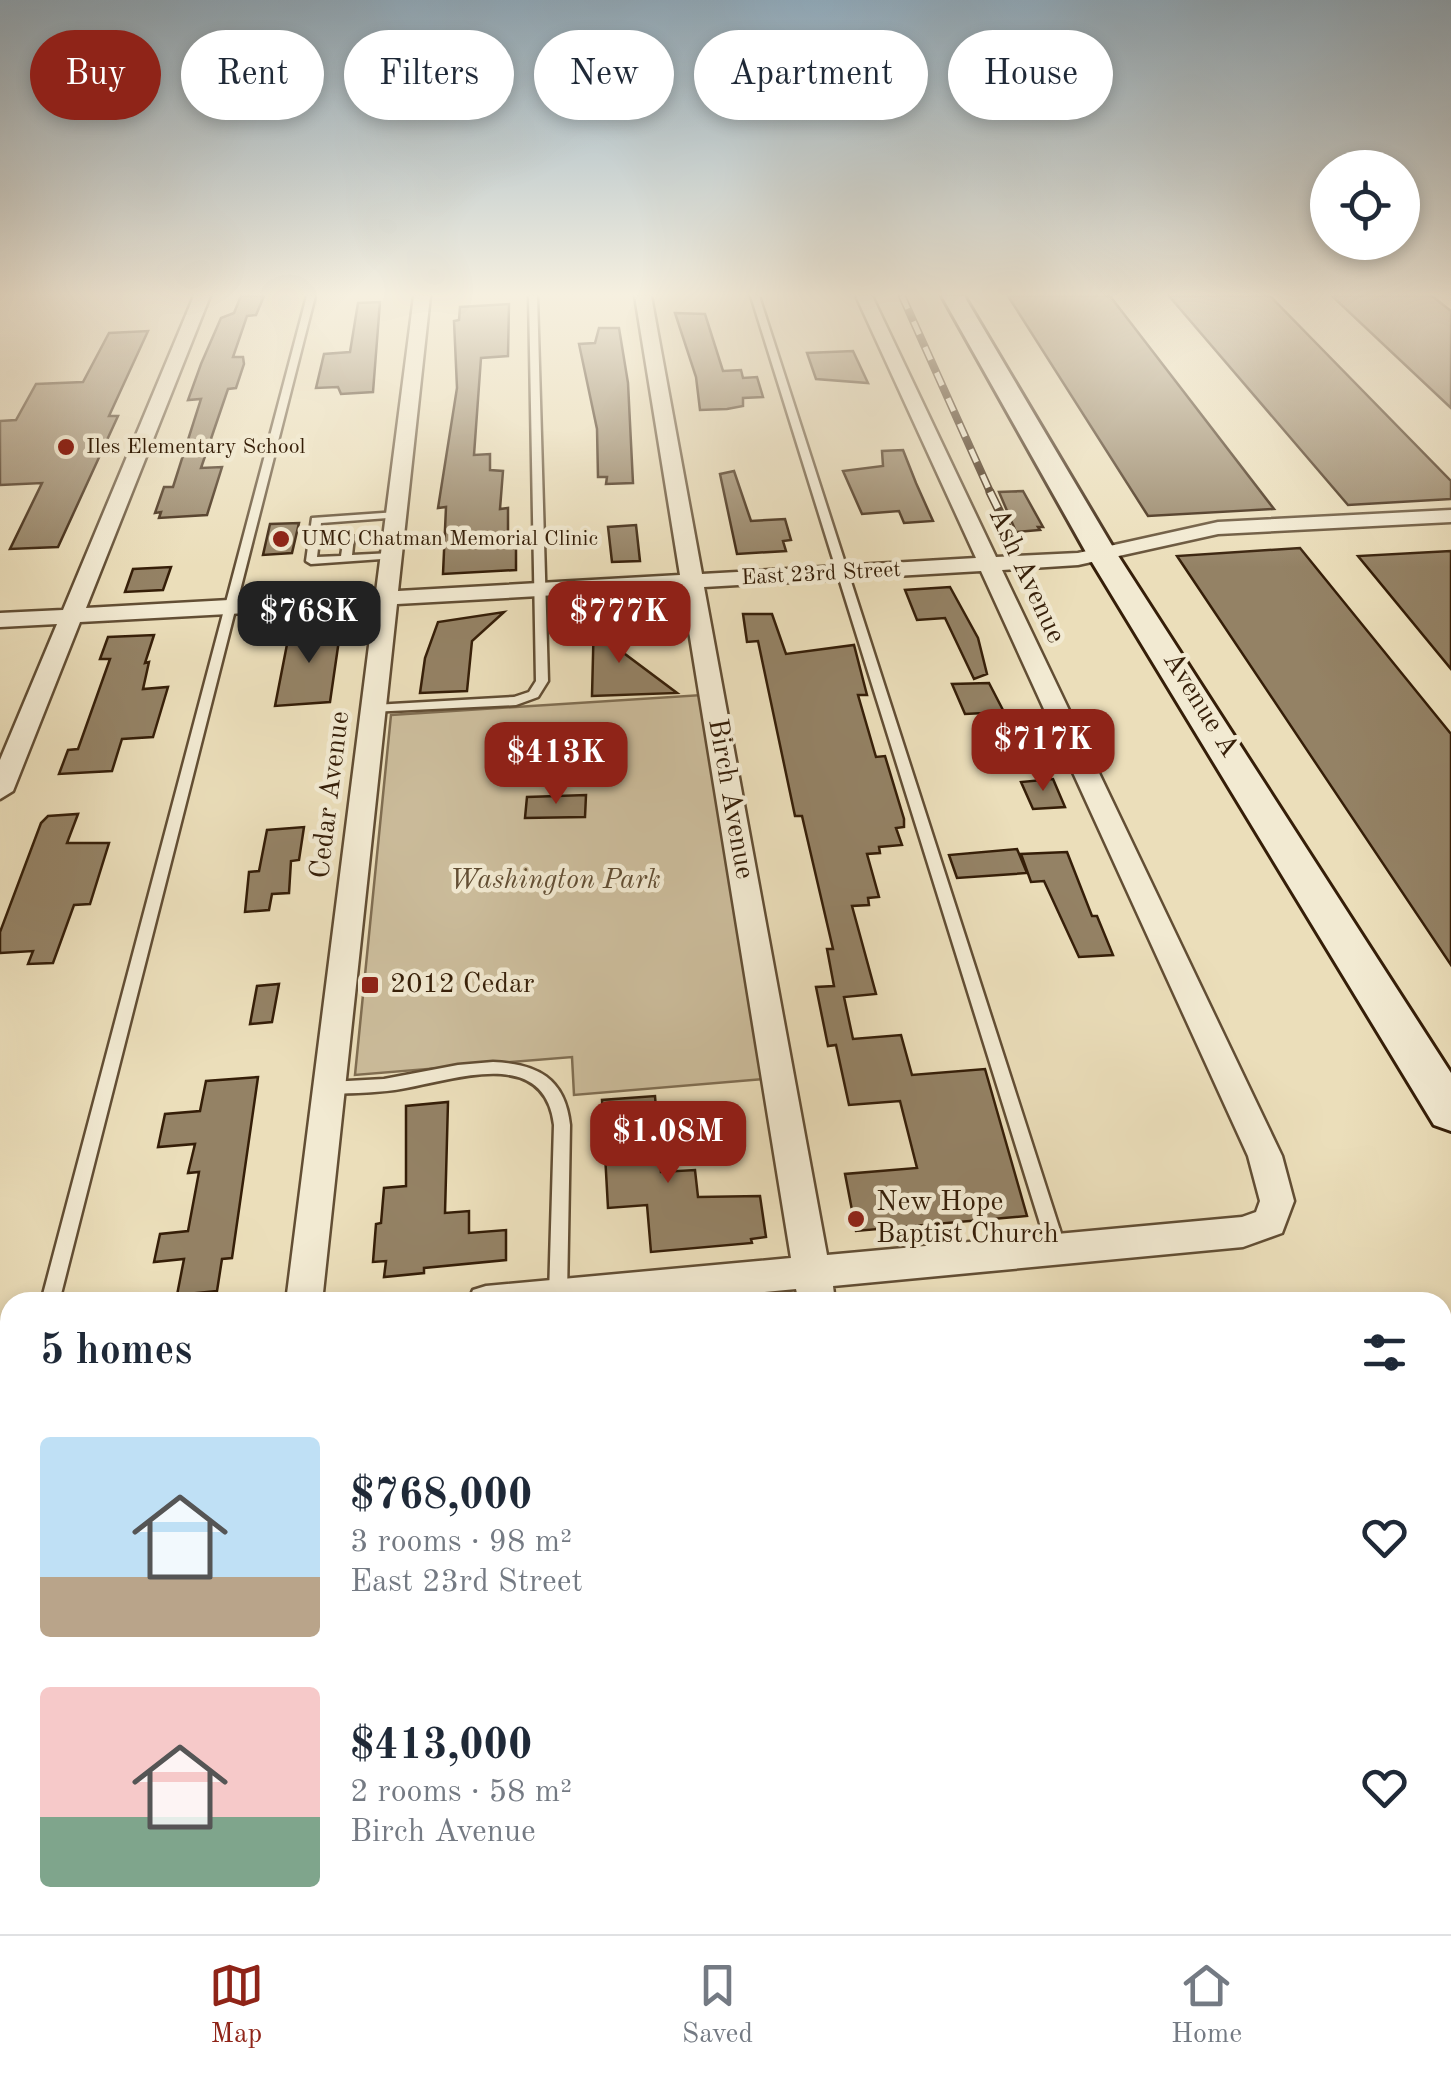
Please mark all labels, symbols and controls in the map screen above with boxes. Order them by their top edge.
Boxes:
chip: Buy [30,30,161,120]
chip: Rent [181,30,324,120]
chip: Filters [344,30,514,120]
chip: New [534,30,674,120]
chip: Apartment [694,30,928,120]
chip: House [948,30,1113,120]
map controls [1310,150,1420,260]
button: locate [1310,150,1420,260]
marker: Iles Elementary School [55,436,77,458]
place label: Iles Elementary School [86,436,306,458]
street label: Ash Avenue [983,504,1069,648]
marker: UMC Chatman Memorial Clinic [270,528,292,550]
place label: UMC Chatman Memorial Clinic [301,528,598,550]
street label: East 23rd Street [741,559,901,589]
pin: $768K [239,581,379,666]
pin: $777K [549,581,689,666]
text: $768K [260,597,358,629]
text: $777K [570,597,668,629]
street label: Avenue A [1157,647,1243,763]
pin: $717K [973,709,1113,794]
street label: Cedar Avenue [307,710,355,880]
street label: Birch Avenue [702,717,758,881]
pin: $413K [486,722,626,807]
text: $717K [994,725,1092,757]
text: $413K [507,738,605,770]
park label: Washington Park [449,867,661,895]
place label: 2012 Cedar [390,971,534,999]
marker: 2012 Cedar [359,974,381,996]
pin: $1.08M [587,1101,749,1186]
text: $1.08M [612,1117,724,1149]
place label: New Hope Baptist Church [876,1189,1059,1249]
marker: New Hope Baptist Church [845,1208,867,1230]
icon: filters [1357,1325,1412,1380]
text: 5 homes [40,1331,192,1373]
text: $768,000 [350,1476,532,1518]
icon: home [120,1477,240,1597]
icon: heart [1357,1510,1412,1565]
text: 3 rooms · 98 m² [350,1527,572,1559]
text: East 23rd Street [350,1567,583,1599]
text: $413,000 [350,1726,532,1768]
icon: home [120,1727,240,1847]
icon: heart [1357,1760,1412,1815]
text: 2 rooms · 58 m² [350,1777,572,1809]
text: Birch Avenue [350,1817,536,1849]
tab: Map [209,1958,264,2053]
tab: Saved [682,1958,753,2053]
tab: Home [1171,1958,1242,2053]

